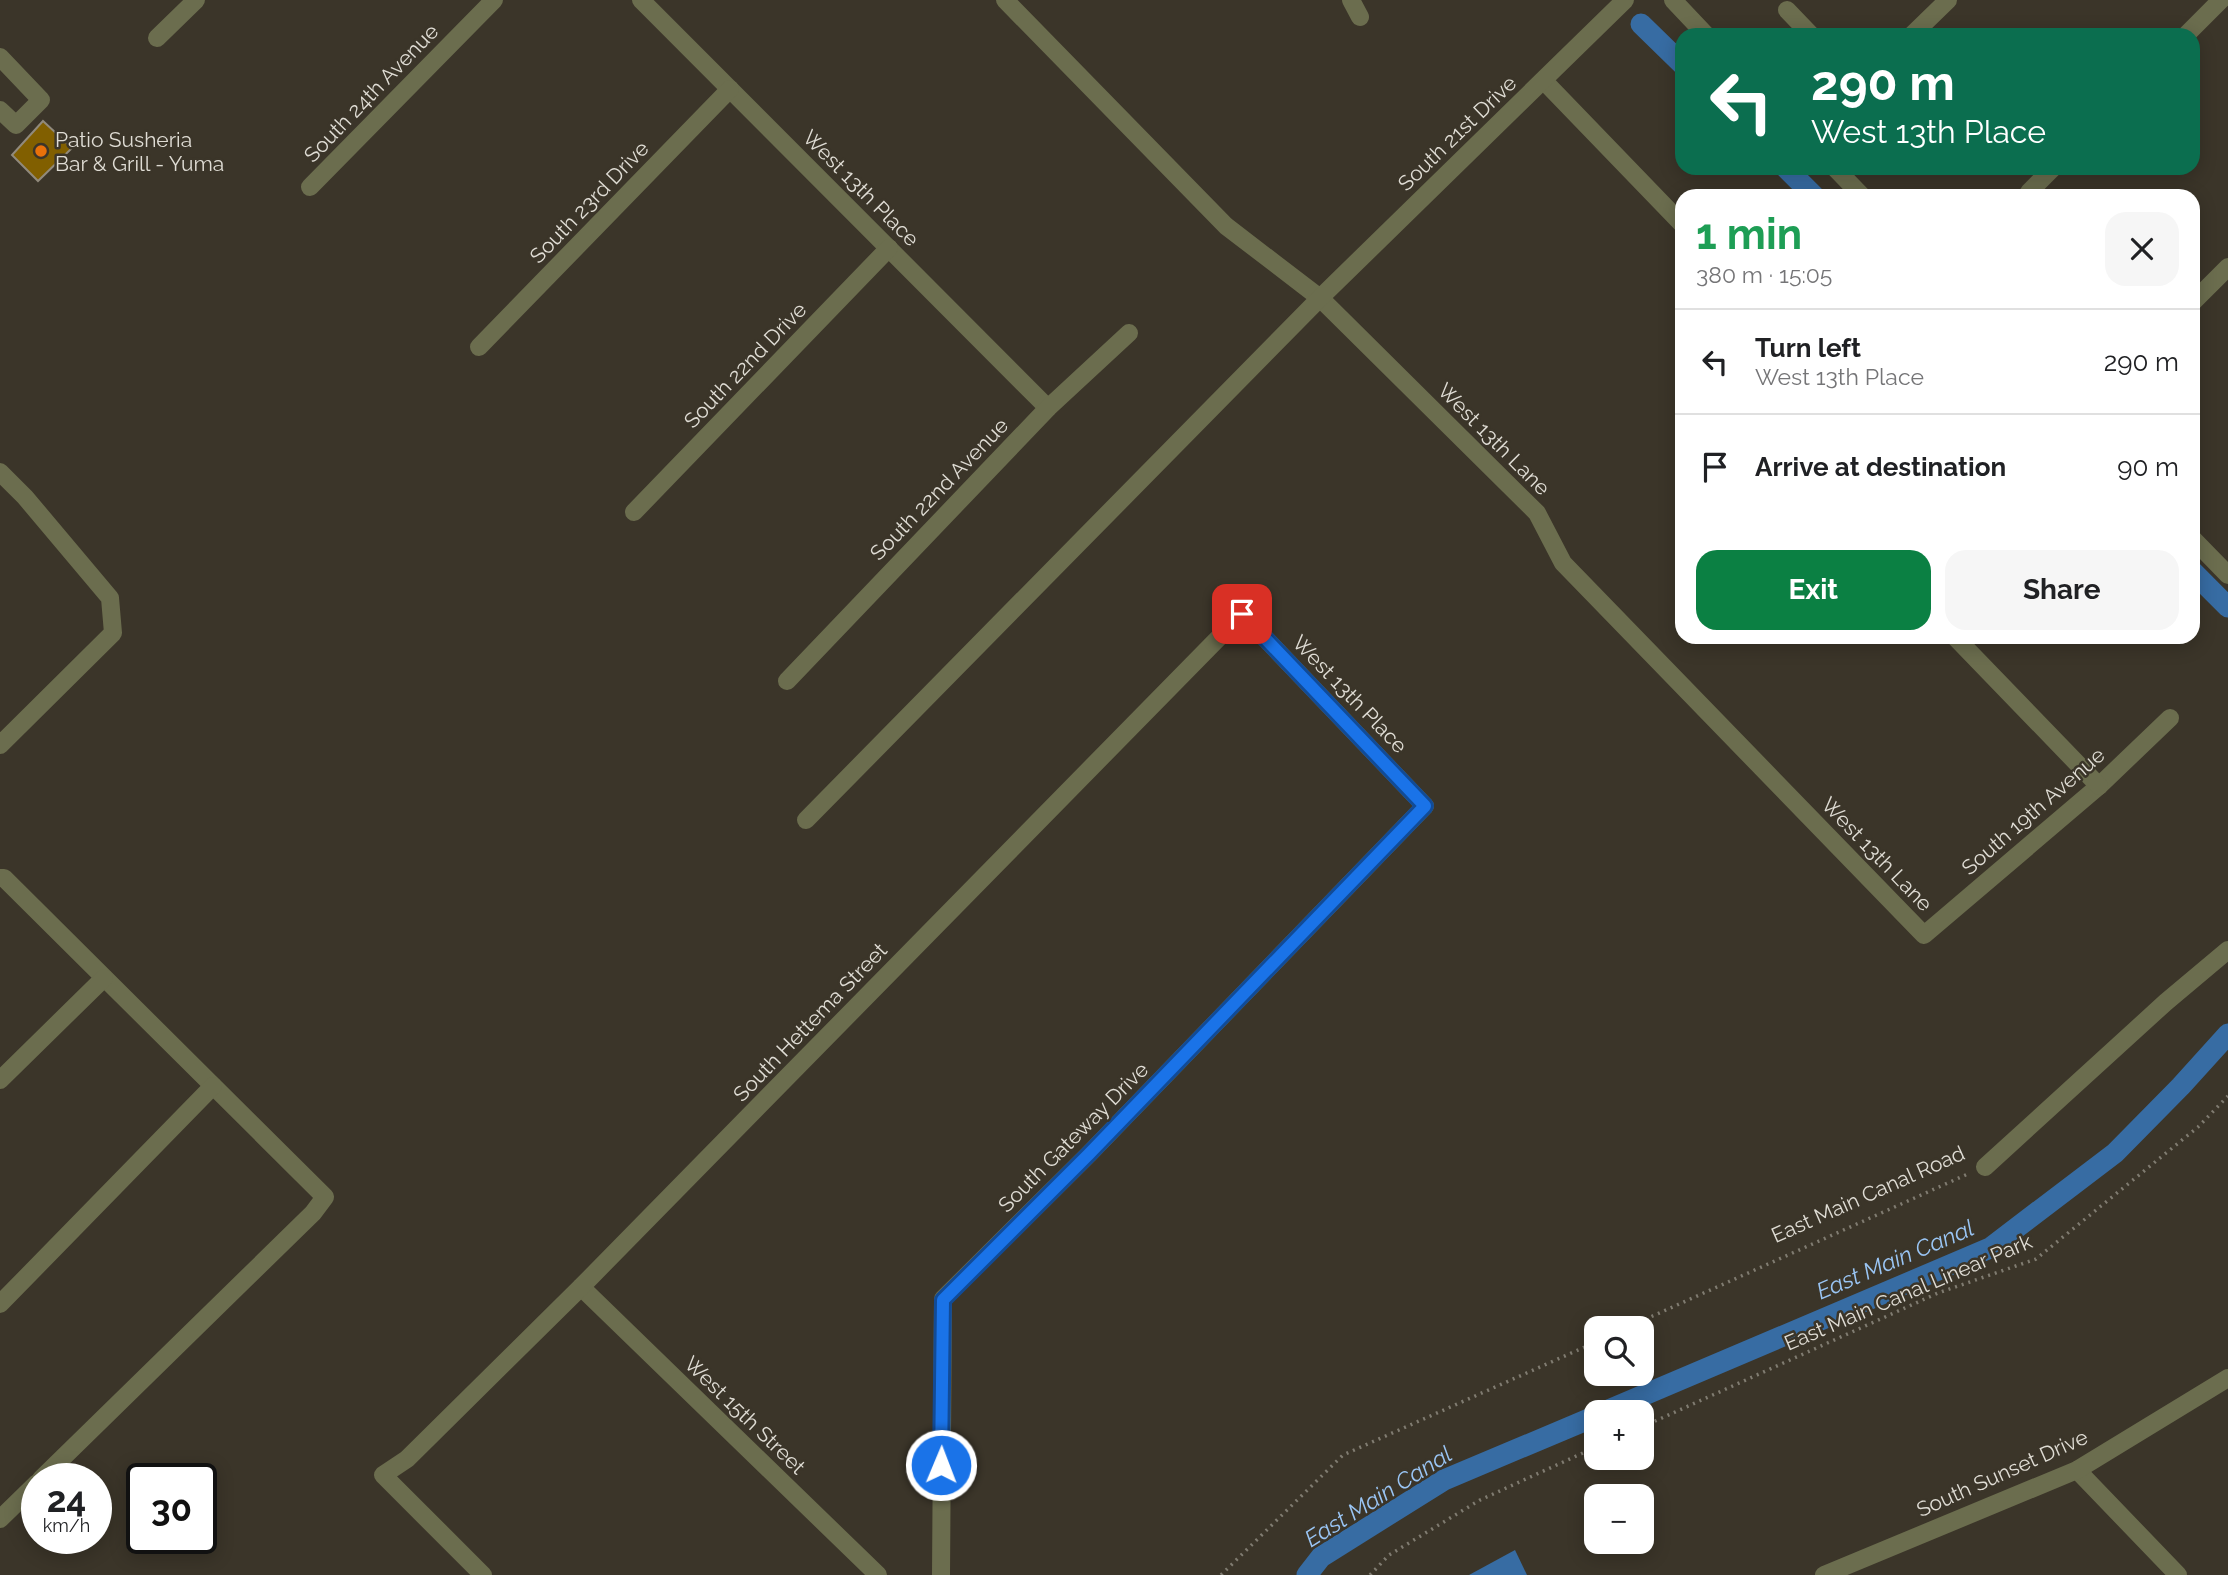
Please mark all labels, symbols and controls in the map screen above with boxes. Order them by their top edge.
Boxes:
street label: South 24th Avenue [299,19,443,167]
text: 290 m [1811,54,1955,111]
icon: left [1696,56,1787,147]
street label: South 21st Drive [1393,70,1521,196]
text: West 13th Place [1811,113,2046,150]
street label: West 13th Place [798,125,924,251]
place label: Patio Susheria Bar & Grill - Yuma [55,127,224,176]
street label: South 23rd Drive [524,136,654,268]
marker: Patio Susheria Bar & Grill - Yuma [33,143,49,159]
text: 1 min [1696,210,1802,259]
button: close [2105,212,2179,286]
text: 380 m · 15:05 [1696,261,1832,288]
street label: South 22nd Drive [679,297,811,433]
text: Turn left [1755,333,1861,363]
icon: left [1696,343,1734,381]
text: 290 m [2104,347,2179,377]
text: West 13th Place [1755,363,1924,390]
street label: West 13th Lane [1433,378,1555,500]
street label: South 22nd Avenue [865,413,1013,565]
icon: arrive [1696,448,1734,486]
text: Arrive at destination [1755,452,2006,482]
text: 90 m [2117,452,2179,482]
button: Exit [1696,550,1931,630]
button: Share [1945,550,2179,630]
pin [1212,584,1272,644]
icon: arrive [1223,595,1261,633]
street label: West 13th Place [1287,630,1413,758]
street label: South 19th Avenue [1956,742,2110,880]
street label: West 13th Lane [1816,792,1938,916]
street label: South Hettema Street [728,938,892,1106]
street label: South Gateway Drive [993,1057,1153,1217]
street label: East Main Canal Road [1767,1140,1969,1248]
water label: East Main Canal [1812,1214,1978,1304]
street label: East Main Canal Linear Park [1780,1228,2036,1356]
map controls [1584,1316,1654,1554]
button: search [1584,1316,1654,1386]
street label: West 15th Street [679,1351,811,1479]
button: + [1584,1400,1654,1470]
street label: South Sunset Drive [1913,1424,2091,1522]
position arrow [904,1428,978,1502]
water label: East Main Canal [1299,1440,1457,1552]
speed limit sign: 30 [126,1463,217,1554]
text: 24 [47,1479,86,1520]
button: − [1584,1484,1654,1554]
text: km/h [43,1515,90,1536]

